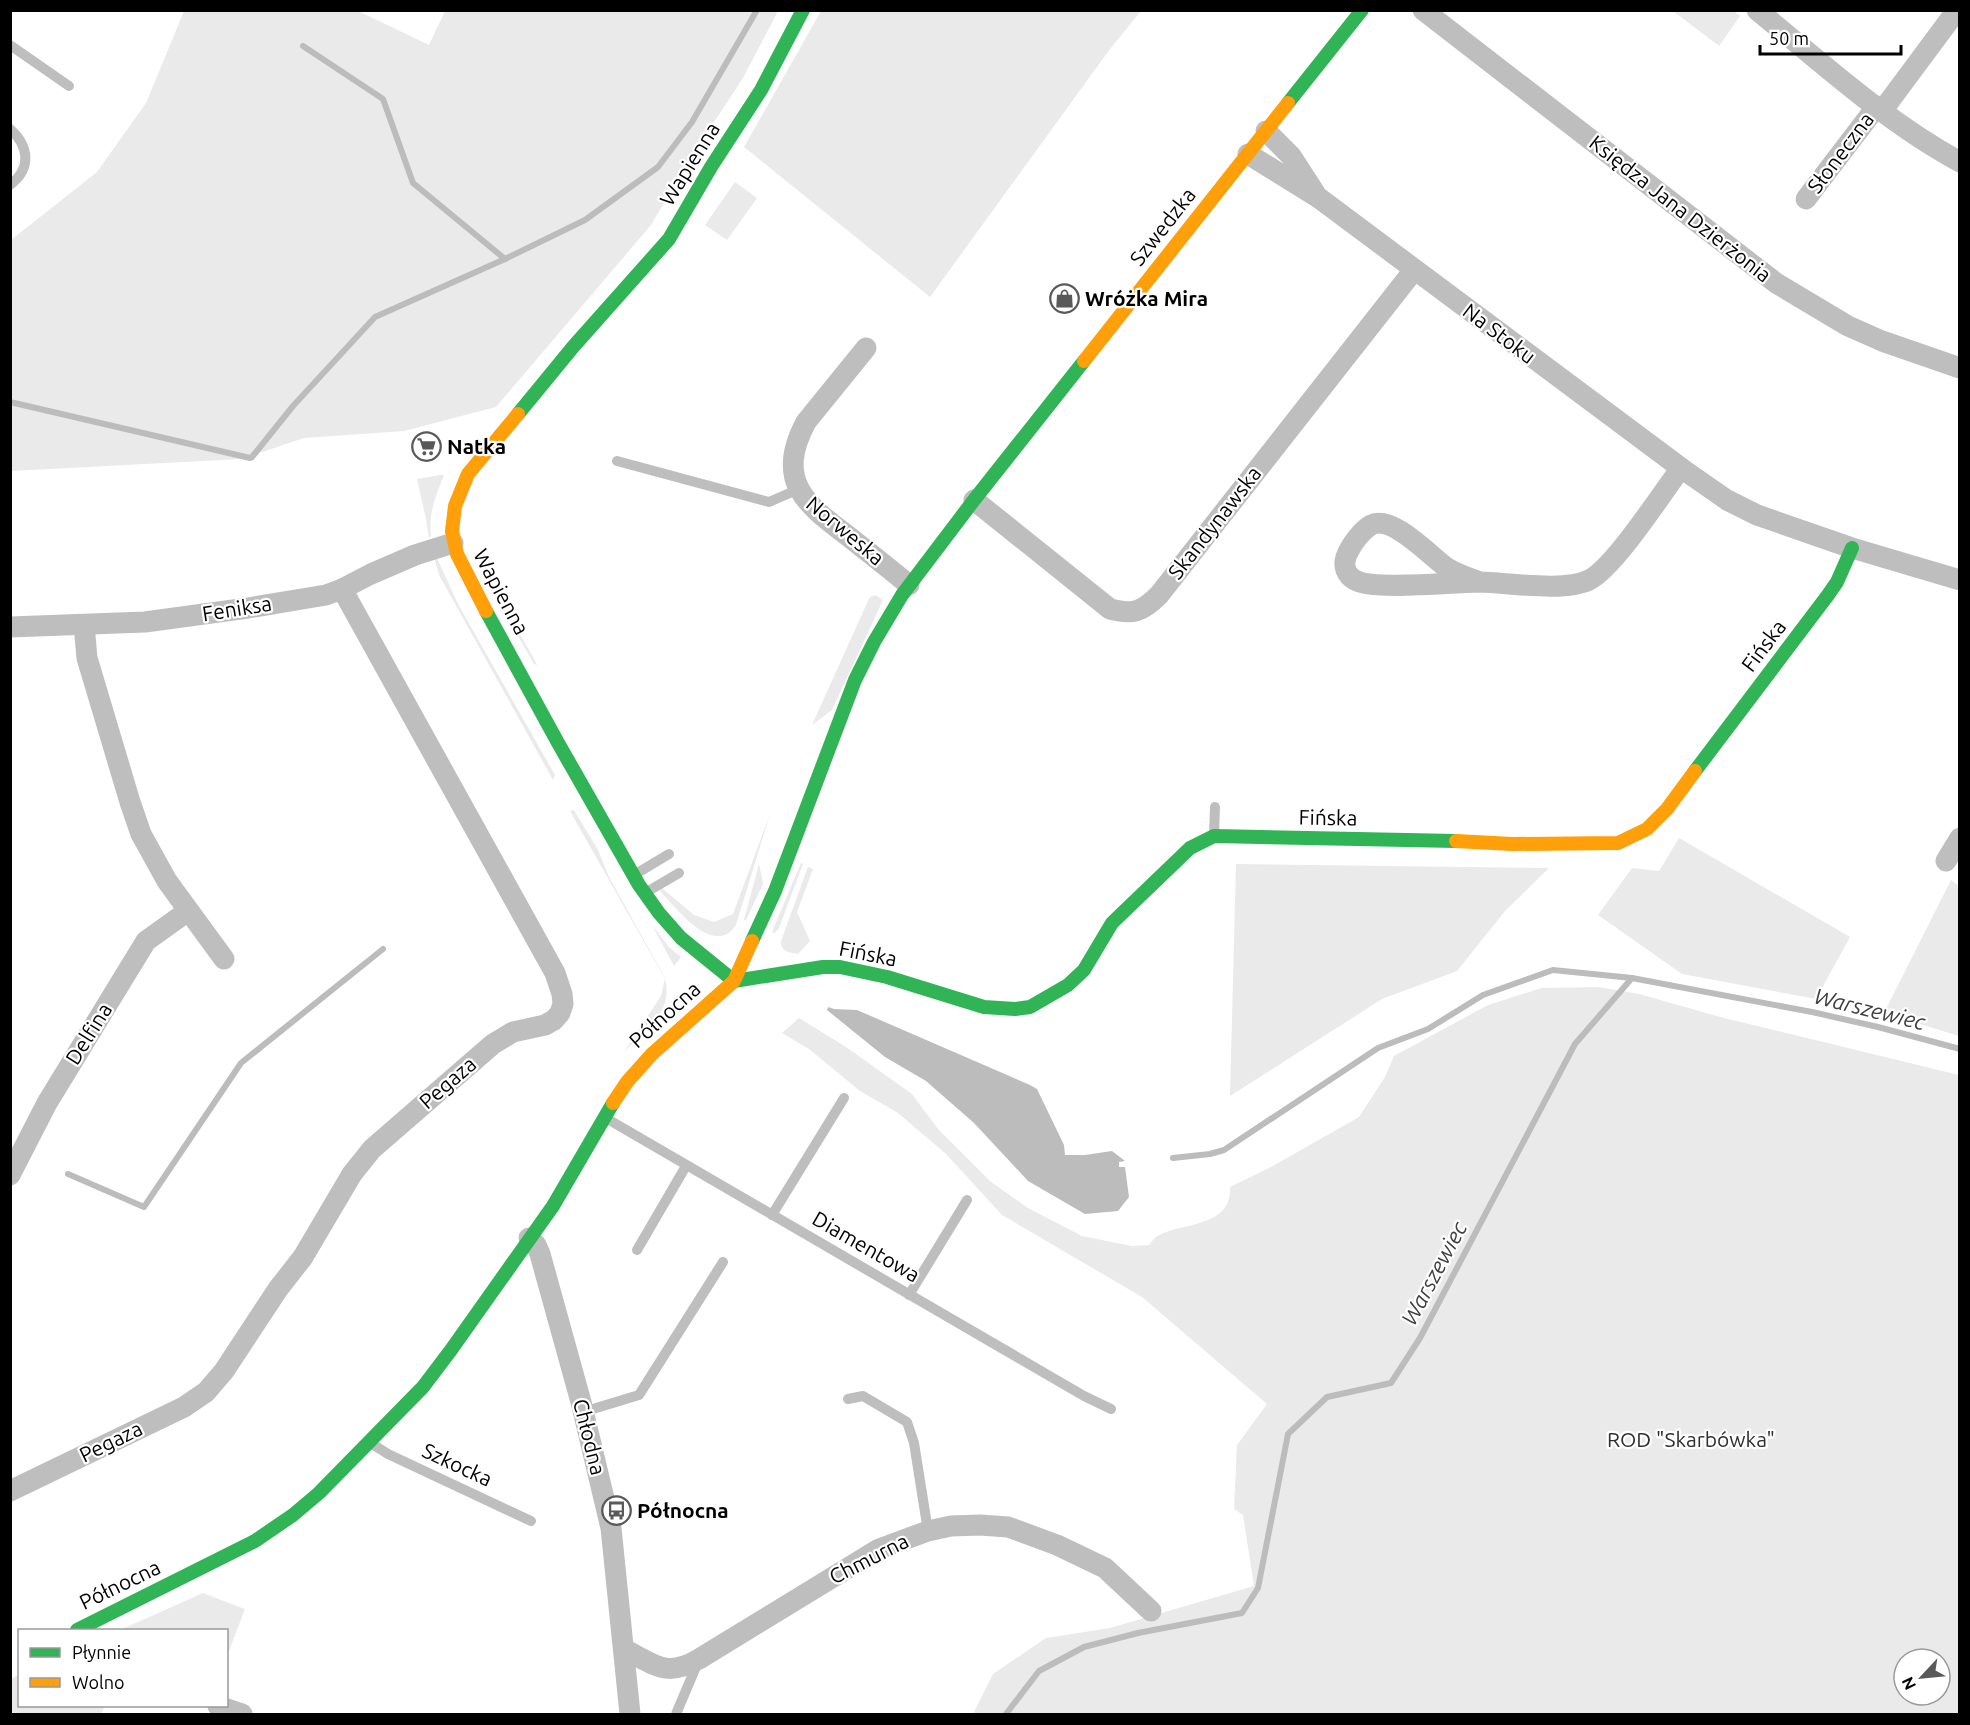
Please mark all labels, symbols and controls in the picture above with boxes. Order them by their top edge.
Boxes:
scale bar [1760,18,1901,56]
text: 50 m [1769,28,1809,48]
street label: Słoneczna [1802,107,1878,197]
street label: Wapienna [654,117,724,210]
street label: Księdza Jana Dzierżonia [1585,130,1776,287]
street label: Szwedzka [1124,183,1200,270]
shop icon: Wróżka Mira [1048,283,1080,315]
place label: Wróżka Mira [1085,286,1208,310]
street label: Na Stoku [1459,298,1541,368]
supermarket icon: Natka [410,431,442,463]
place label: Natka [447,434,506,458]
street label: Skandynawska [1163,461,1266,583]
street label: Norweska [802,491,889,570]
street label: Wapienna [469,545,534,638]
street label: Feniksa [200,591,273,625]
street label: Fińska [1736,615,1790,676]
street label: Fińska [1298,804,1358,830]
street label: Fińska [837,936,899,970]
street label: Północna [624,976,705,1052]
water label: Warszewiec [1812,983,1929,1035]
street label: Delfina [60,998,116,1069]
street label: Pegaza [414,1051,481,1113]
street label: Diamentowa [809,1206,924,1287]
water label: Warszewiec [1396,1216,1472,1329]
street label: Chłodna [569,1396,611,1477]
street label: Pegaza [75,1416,146,1467]
park label: ROD "Skarbówka" [1607,1427,1775,1451]
street label: Szkocka [419,1438,496,1491]
bus stop icon: Północna [600,1495,632,1527]
place label: Północna [637,1498,729,1522]
street label: Chmurna [825,1528,912,1588]
street label: Północna [75,1554,164,1614]
legend [18,1629,228,1707]
text: Płynnie [72,1642,131,1662]
north arrow [1892,1647,1952,1707]
text: Wolno [72,1672,124,1692]
text: N [1898,1674,1919,1693]

